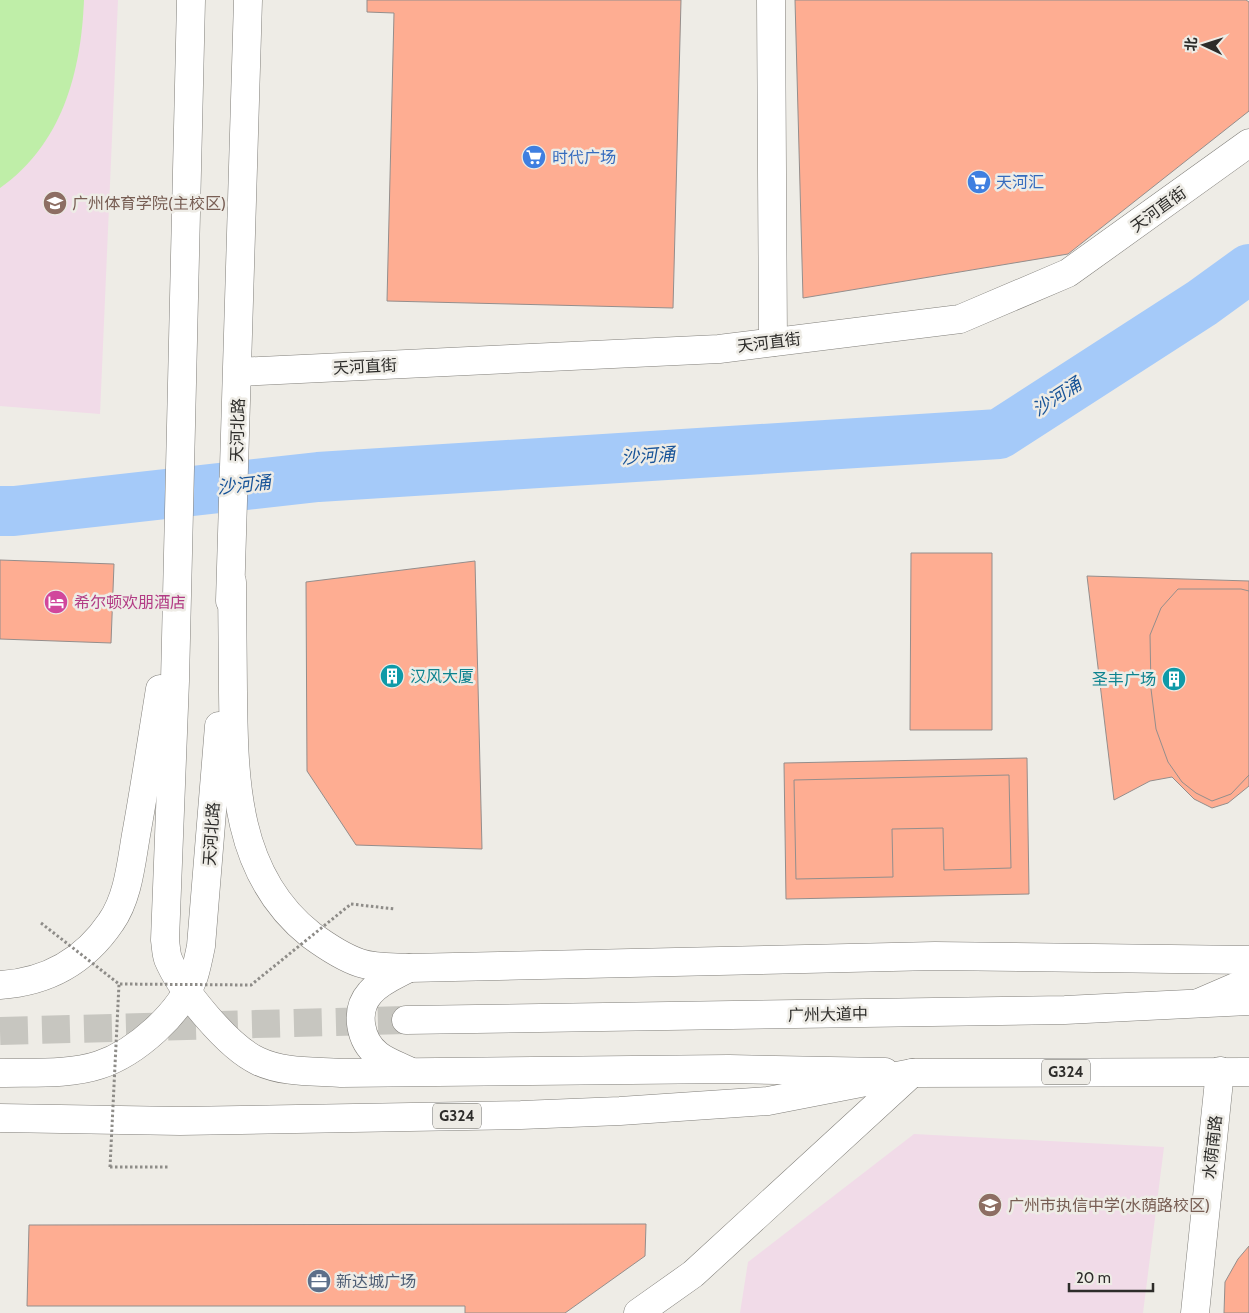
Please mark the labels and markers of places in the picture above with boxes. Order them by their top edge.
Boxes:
supermarket icon: 时代广场 [521,144,547,170]
place label: 时代广场 [552,148,616,167]
supermarket icon: 天河汇 [966,169,992,195]
place label: 天河汇 [996,173,1044,192]
school or university icon: 广州体育学院(主校区) [42,190,68,216]
place label: 广州体育学院(主校区) [72,194,226,213]
hotel icon: 希尔顿欢朋酒店 [43,589,69,615]
place label: 希尔顿欢朋酒店 [74,593,186,612]
building icon: 汉风大厦 [379,663,405,689]
building icon: 圣丰广场 [1161,666,1187,692]
place label: 汉风大厦 [410,667,474,686]
place label: 圣丰广场 [1092,670,1156,689]
school or university icon: 广州市执信中学(水荫路校区) [977,1192,1003,1218]
place label: 广州市执信中学(水荫路校区) [1008,1196,1210,1215]
office icon: 新达城广场 [306,1268,332,1294]
place label: 新达城广场 [336,1272,416,1291]

